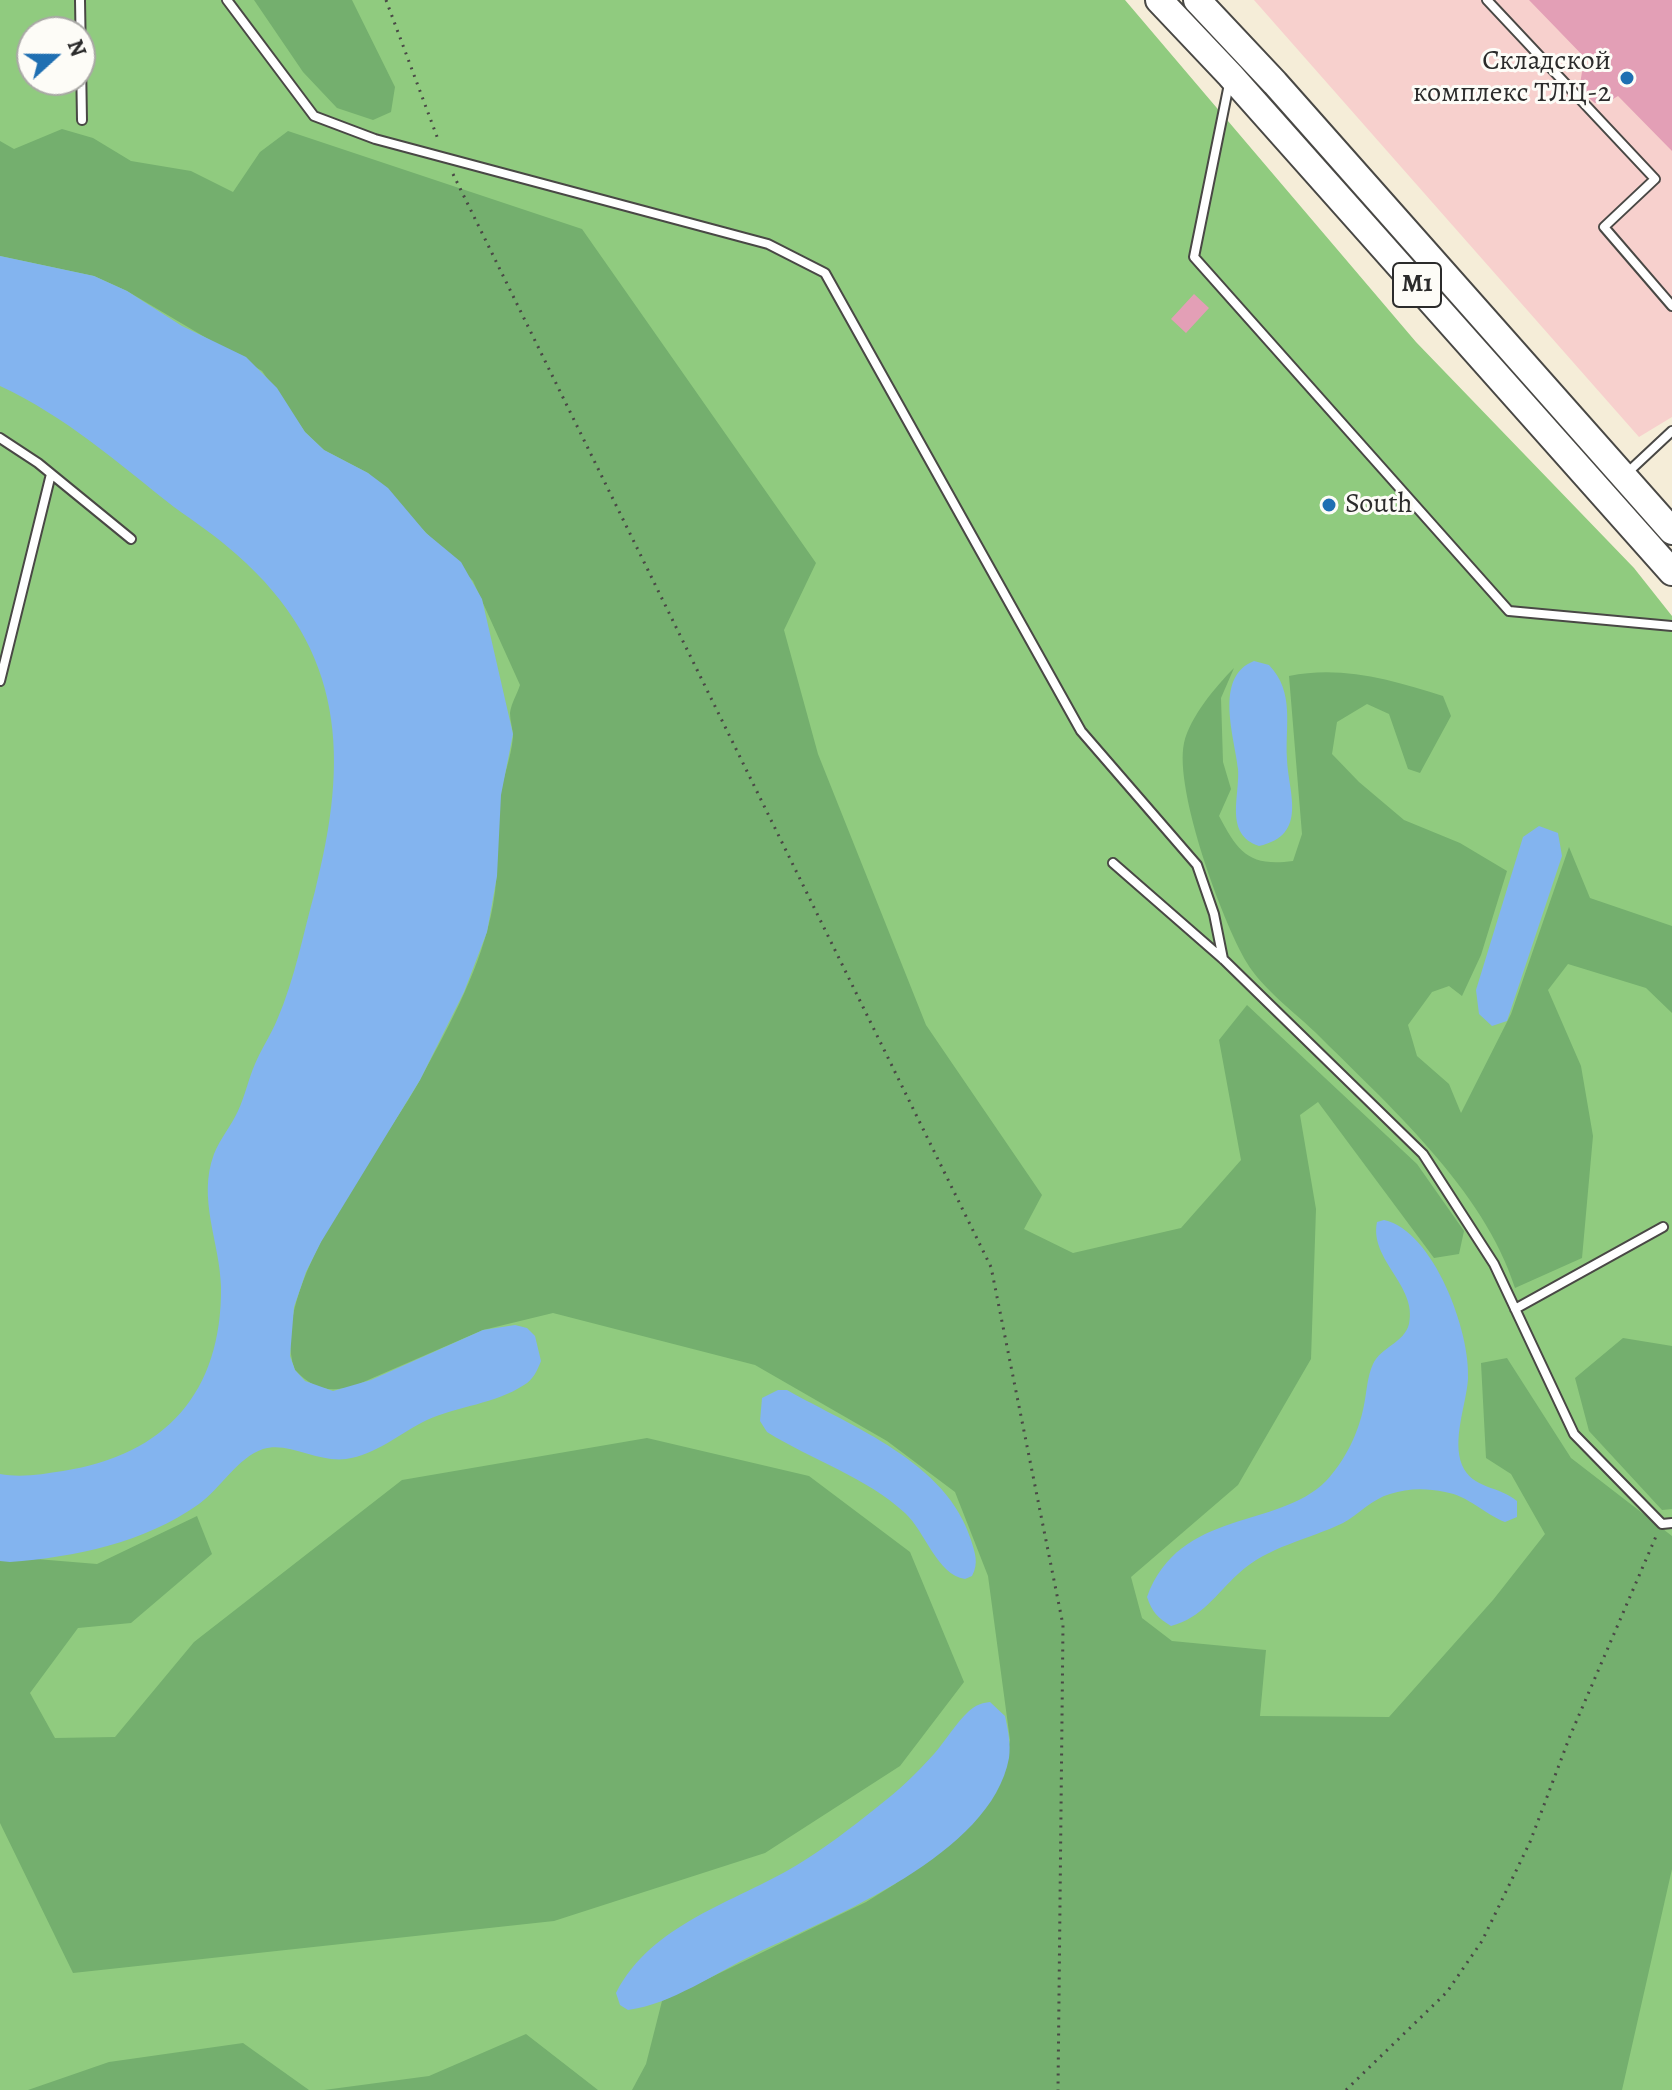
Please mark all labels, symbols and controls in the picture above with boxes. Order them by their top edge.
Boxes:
north arrow [16,16,96,96]
text: N [60,35,93,61]
place label: Складской комплекс ТЛЦ-2 [1413,45,1611,111]
marker: Складской комплекс ТЛЦ-2 [1618,69,1636,87]
road number: М1 [1393,263,1441,307]
place label: South [1345,488,1413,522]
marker: South [1320,496,1338,514]

